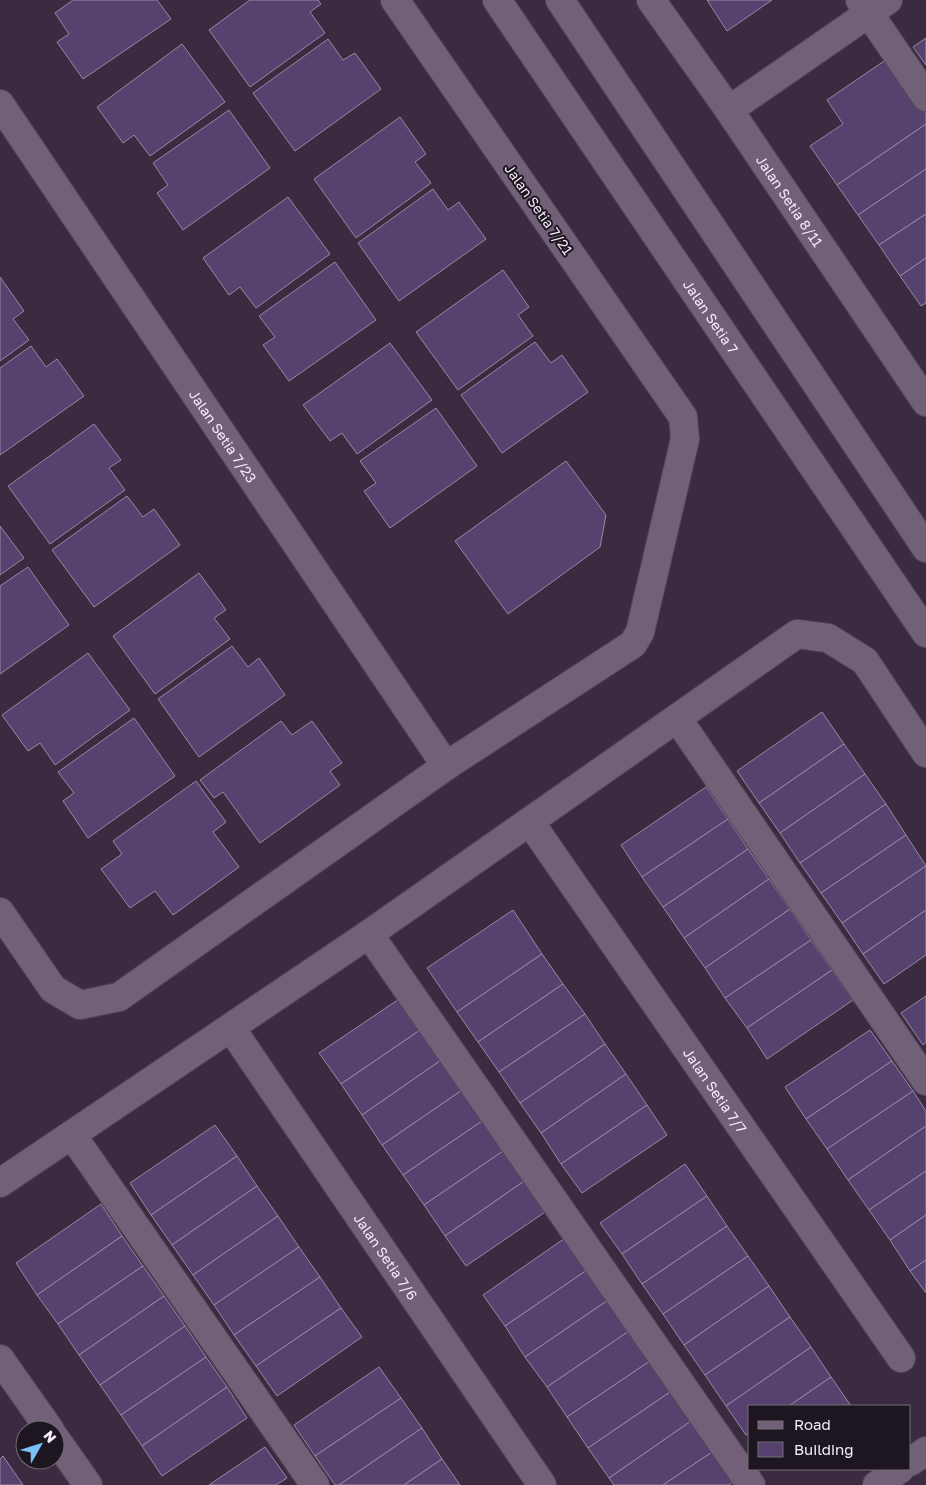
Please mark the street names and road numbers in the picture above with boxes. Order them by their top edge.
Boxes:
street label: Jalan Setia 8/11 [753,151,827,250]
street label: Jalan Setia 7/21 [501,160,577,258]
street label: Jalan Setia 7 [680,276,742,356]
street label: Jalan Setia 7/23 [186,386,261,486]
street label: Jalan Setia 7/7 [680,1044,751,1136]
street label: Jalan Setia 7/6 [351,1210,422,1303]

